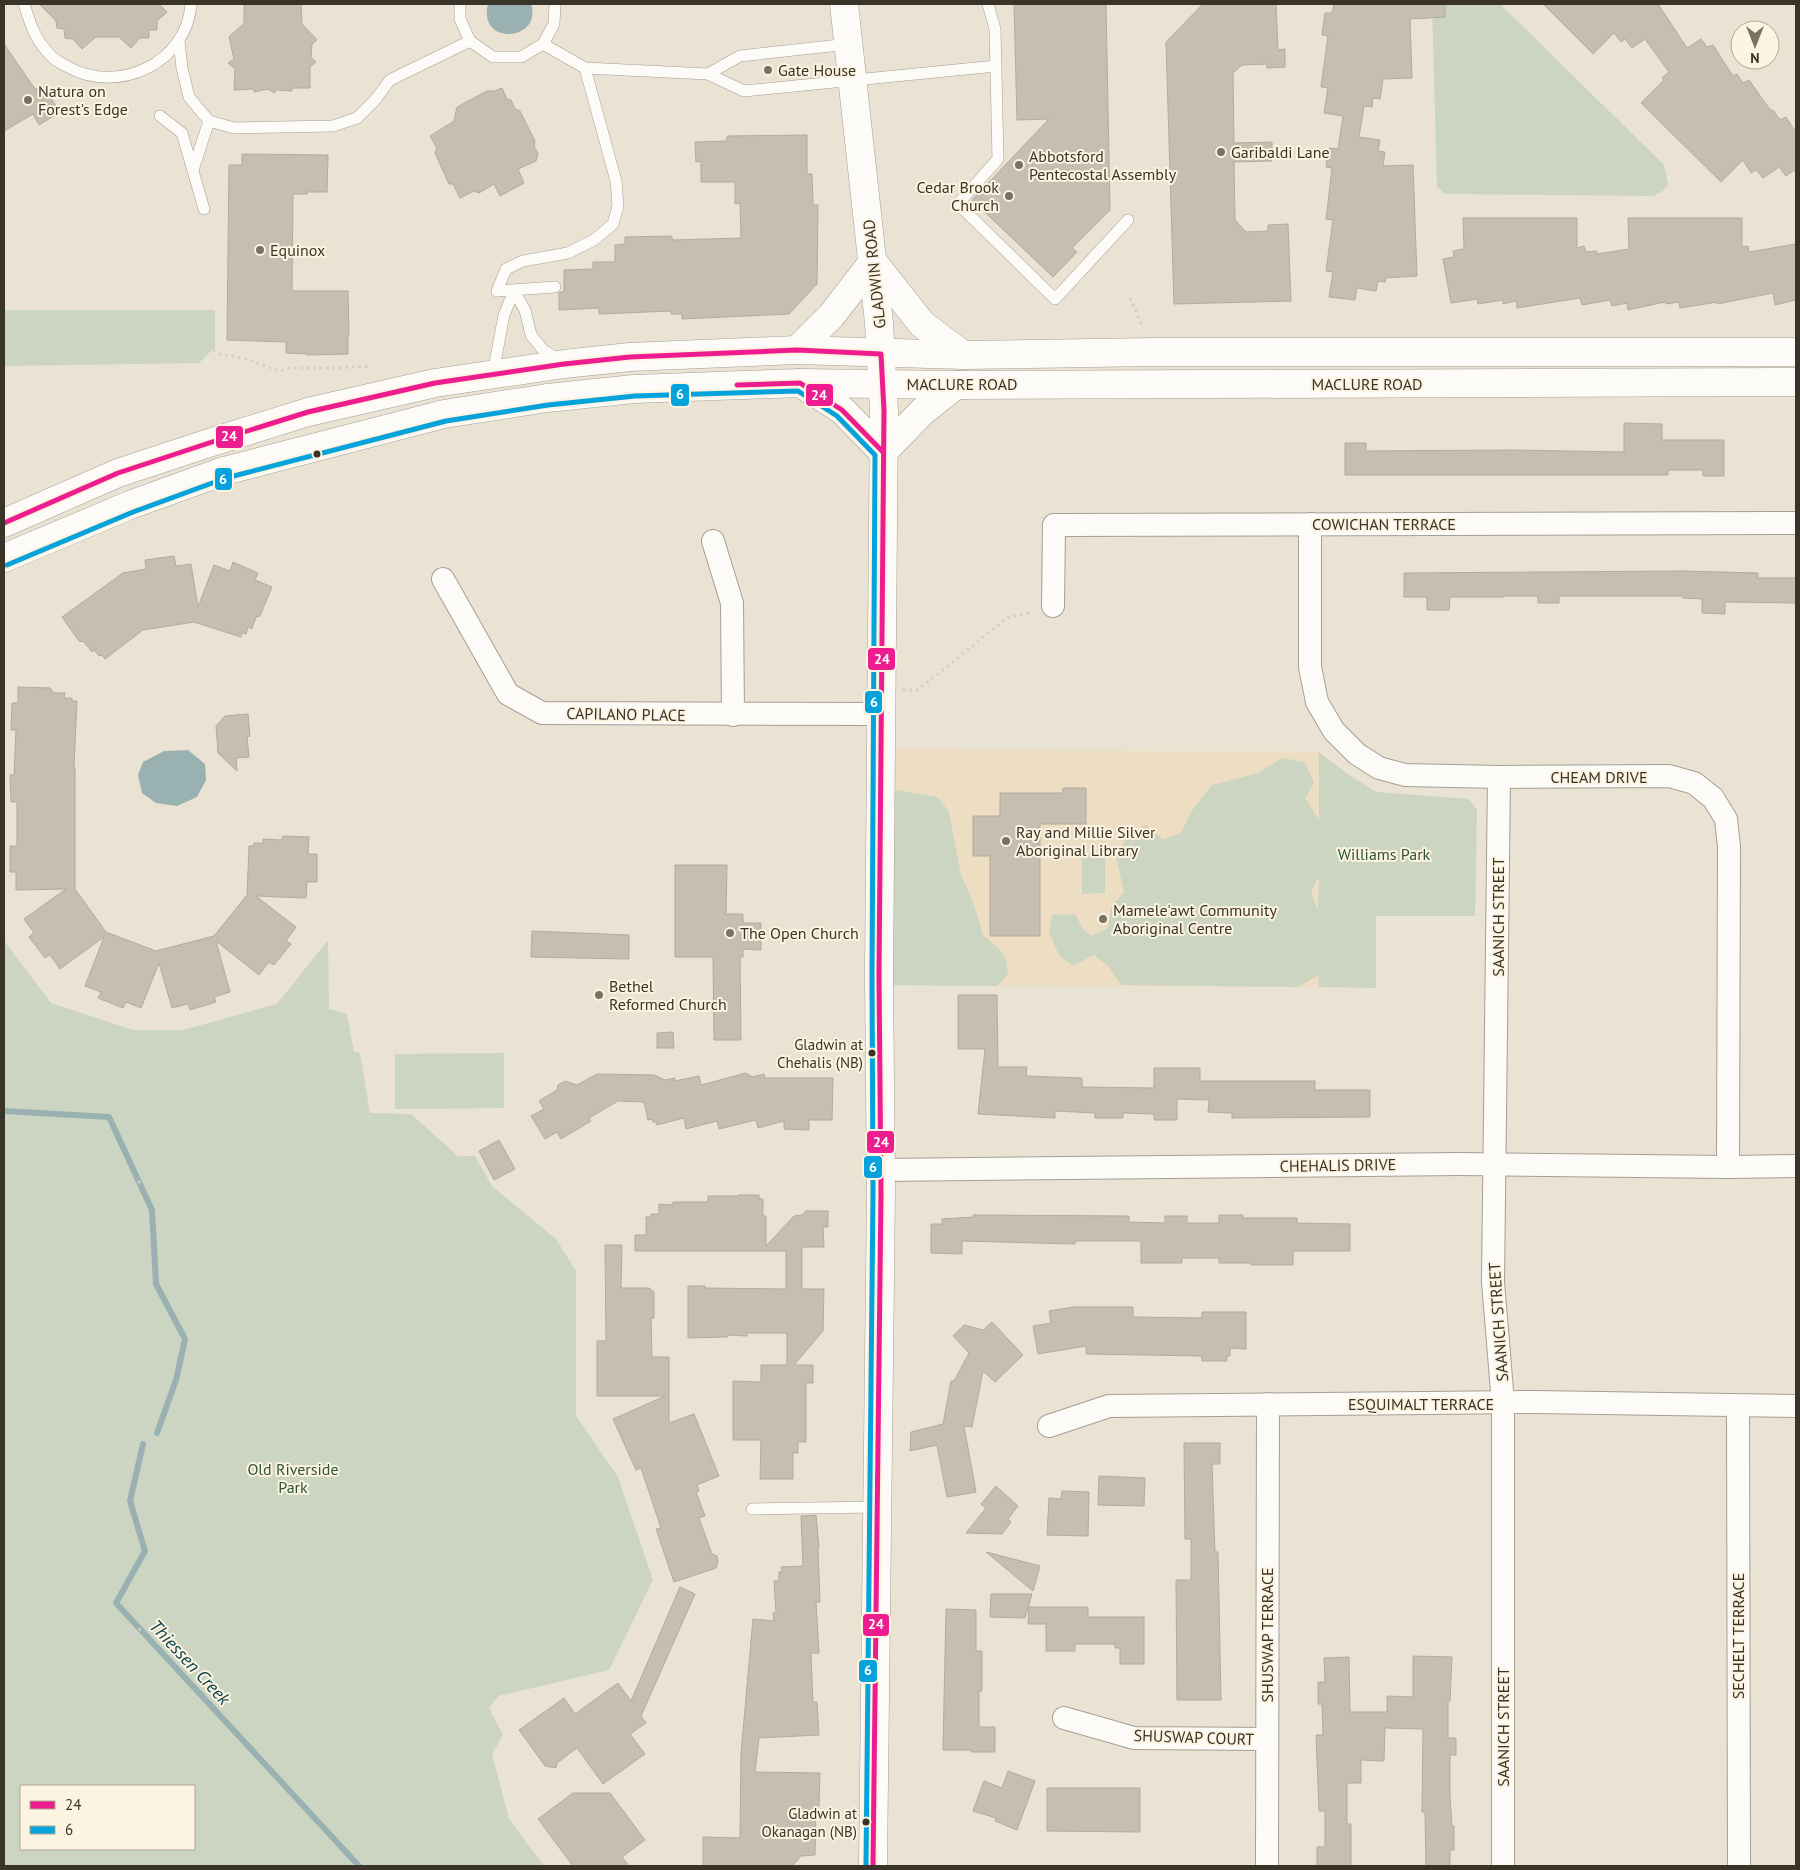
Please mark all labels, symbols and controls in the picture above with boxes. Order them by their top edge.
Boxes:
north arrow [1730,20,1780,70]
text: N [1750,49,1760,67]
place label: Gate House [778,60,856,80]
marker: Gate House [762,64,774,76]
place label: Natura on Forest's Edge [38,81,128,119]
marker: Natura on Forest's Edge [22,94,34,106]
place label: Garibaldi Lane [1231,142,1330,162]
place label: Abbotsford Pentecostal Assembly [1029,146,1177,184]
marker: Garibaldi Lane [1215,146,1227,158]
marker: Abbotsford Pentecostal Assembly [1013,159,1025,171]
place label: Cedar Brook Church [916,177,999,215]
marker: Cedar Brook Church [1003,190,1015,202]
street label: GLADWIN ROAD [858,218,890,330]
place label: Equinox [270,240,325,260]
marker: Equinox [254,244,266,256]
street label: MACLURE ROAD [906,374,1018,394]
street label: MACLURE ROAD [1311,374,1423,394]
line badge: 6 [670,383,690,407]
line badge: 24 [805,383,834,407]
text: 6 [676,385,684,403]
text: 24 [811,386,827,404]
line badge: 24 [215,425,244,449]
text: 24 [221,427,237,445]
unlabelled marker [312,449,322,459]
line badge: 6 [214,467,233,491]
text: 6 [219,470,227,488]
street label: COWICHAN TERRACE [1312,514,1456,534]
line badge: 24 [867,647,896,671]
text: 24 [874,650,890,668]
line badge: 6 [864,690,883,714]
text: 6 [870,693,878,711]
street label: CAPILANO PLACE [566,703,686,725]
street label: CHEAM DRIVE [1550,767,1648,787]
place label: Ray and Millie Silver Aboriginal Library [1016,822,1156,860]
marker: Ray and Millie Silver Aboriginal Library [1000,835,1012,847]
park label: Williams Park [1338,844,1431,864]
street label: SAANICH STREET [1488,857,1508,977]
place label: Mamele'awt Community Aboriginal Centre [1113,900,1277,938]
marker: Mamele'awt Community Aboriginal Centre [1097,913,1109,925]
place label: The Open Church [740,923,859,943]
marker: The Open Church [724,927,736,939]
place label: Bethel Reformed Church [609,976,727,1014]
marker: Bethel Reformed Church [593,989,605,1001]
place label: Gladwin at Chehalis (NB) [777,1035,863,1072]
marker: Gladwin at Chehalis (NB) [867,1048,877,1058]
line badge: 24 [866,1130,895,1154]
text: 24 [873,1133,889,1151]
street label: CHEHALIS DRIVE [1280,1154,1396,1176]
line badge: 6 [863,1155,883,1179]
text: 6 [869,1158,877,1176]
street label: SAANICH STREET [1484,1261,1512,1382]
street label: ESQUIMALT TERRACE [1348,1394,1494,1414]
park label: Old Riverside Park [247,1459,339,1497]
street label: SHUSWAP TERRACE [1257,1567,1277,1703]
street label: SECHELT TERRACE [1728,1573,1748,1699]
line badge: 24 [862,1613,890,1637]
water label: Thiessen Creek [145,1614,236,1710]
text: 24 [868,1615,884,1633]
line badge: 6 [858,1659,878,1683]
text: 6 [864,1661,872,1679]
street label: SAANICH STREET [1493,1667,1513,1787]
street label: SHUSWAP COURT [1133,1725,1255,1749]
legend [20,1785,195,1850]
text: 24 [65,1795,81,1814]
place label: Gladwin at Okanagan (NB) [762,1804,857,1841]
marker: Gladwin at Okanagan (NB) [861,1817,871,1827]
text: 6 [65,1820,73,1839]

